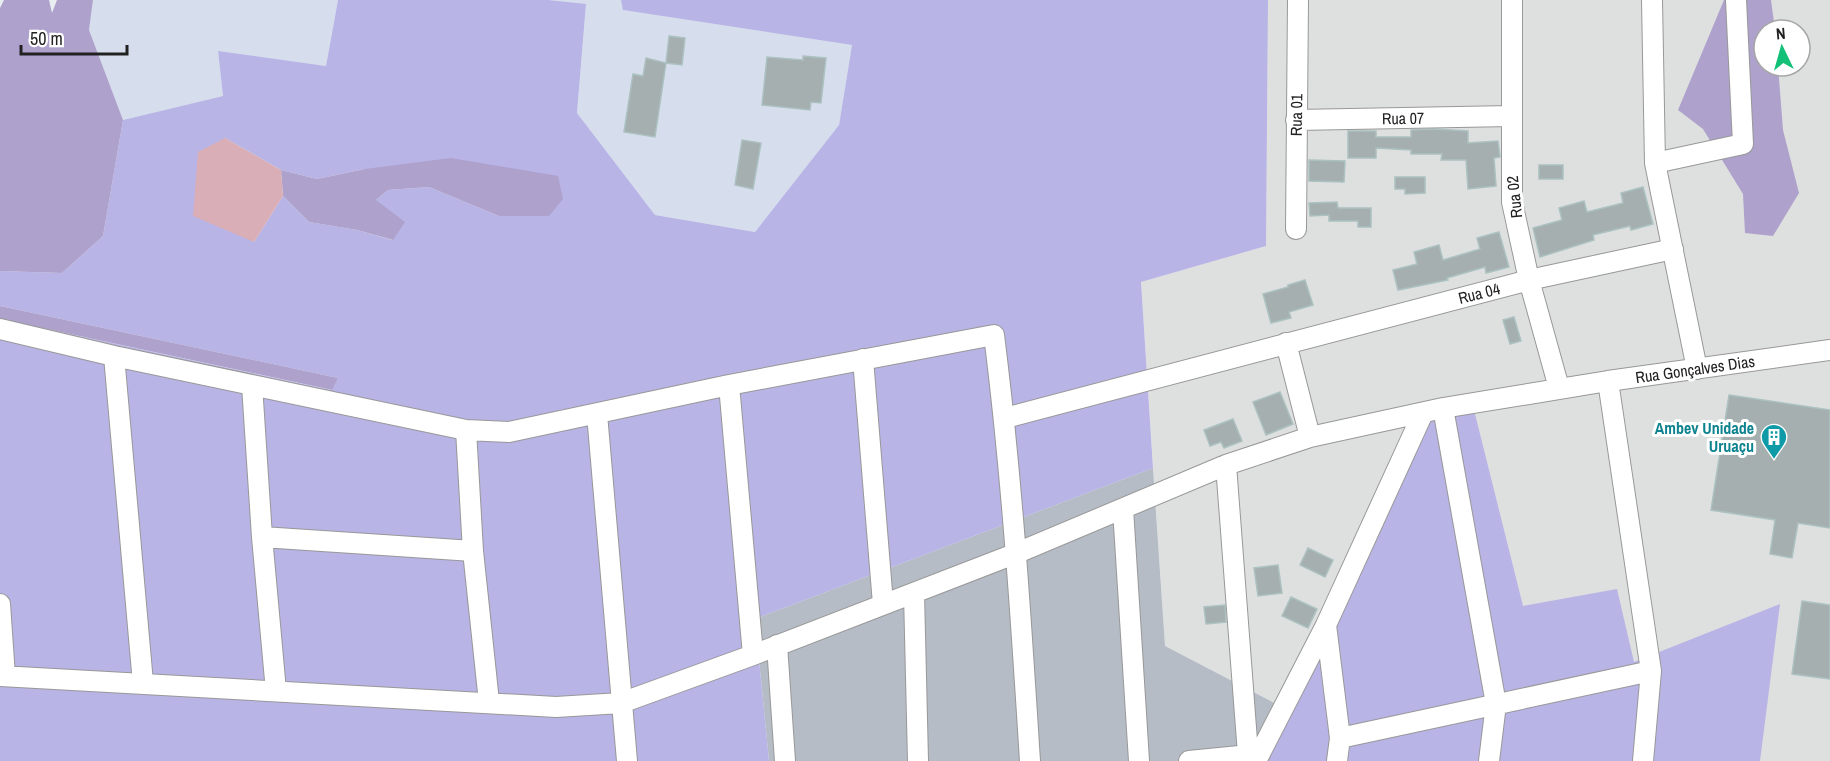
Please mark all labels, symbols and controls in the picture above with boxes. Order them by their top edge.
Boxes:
scale bar [21,18,128,56]
north arrow [1752,18,1812,78]
text: N [1775,22,1786,44]
text: 50 m [30,26,63,51]
street label: Rua 01 [1285,93,1307,136]
street label: Rua 07 [1382,107,1424,129]
street label: Rua 02 [1501,175,1527,219]
street label: Rua 04 [1456,277,1502,309]
street label: Rua Gonçalves Dias [1634,350,1756,388]
place label: Ambev Unidade Uruaçu [1655,417,1754,457]
building icon: Ambev Unidade Uruaçu [1759,422,1789,460]

